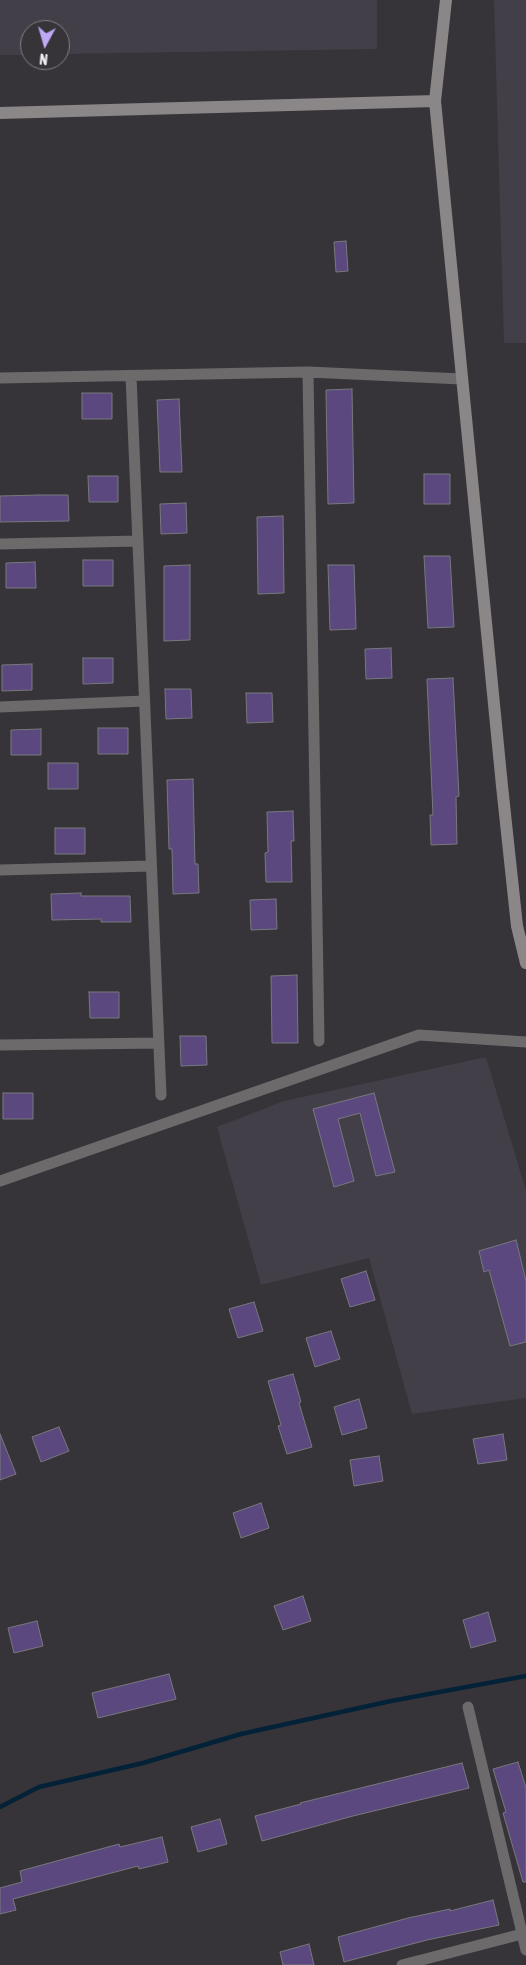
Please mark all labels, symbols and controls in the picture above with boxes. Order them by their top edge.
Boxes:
north arrow [20,20,70,70]
text: N [39,51,48,67]

